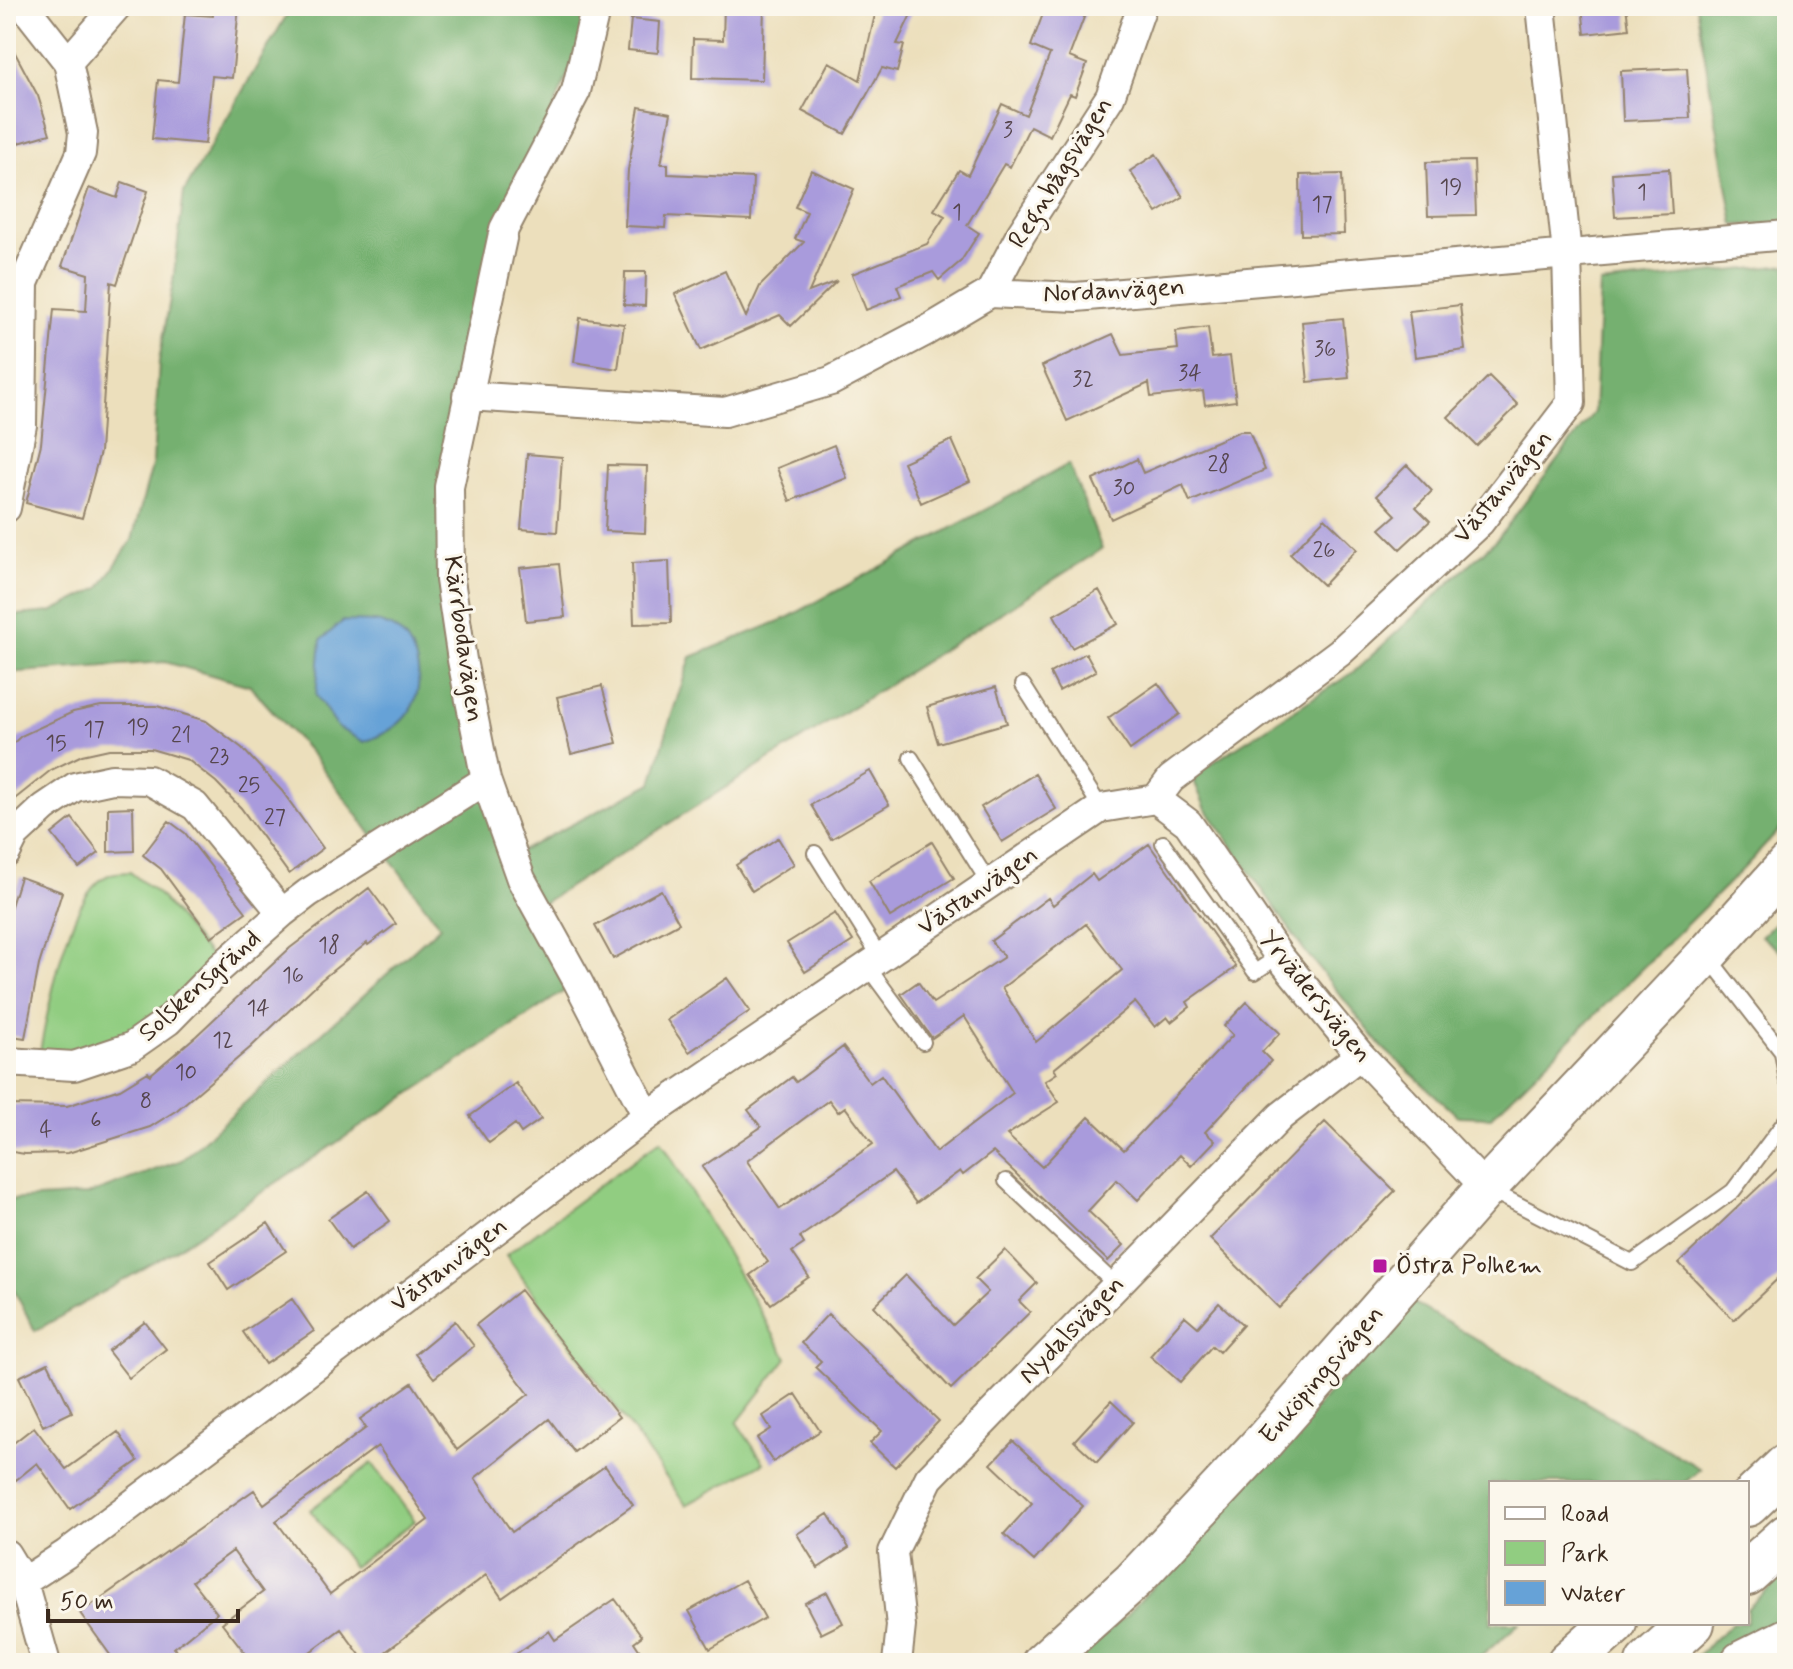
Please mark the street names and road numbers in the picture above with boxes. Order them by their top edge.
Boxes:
street label: Regnbågsvägen [1001,91,1124,257]
street label: Nordanvägen [1042,270,1186,312]
street label: Västanvägen [1445,423,1561,551]
street label: Kärrbodavägen [434,554,492,724]
street label: Västanvägen [911,838,1045,944]
street label: Solskensgränd [132,922,268,1050]
street label: Yrvädersvägen [1251,923,1379,1071]
street label: Västanvägen [383,1210,515,1320]
street label: Nydalsvägen [1012,1268,1132,1392]
street label: Enköpingsvägen [1252,1298,1393,1453]

